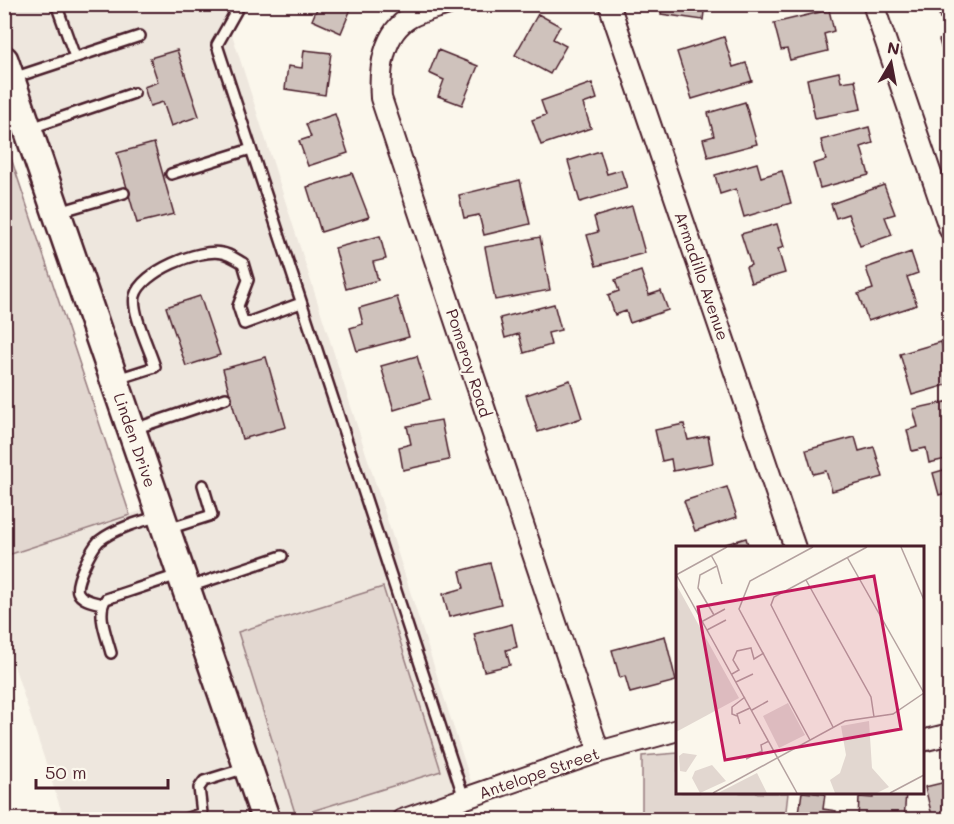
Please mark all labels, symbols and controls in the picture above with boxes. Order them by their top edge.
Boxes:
north arrow [861,33,921,93]
text: N [886,36,902,59]
street label: Armadillo Avenue [671,209,734,343]
street label: Pomeroy Road [442,306,497,420]
street label: Linden Drive [110,390,161,490]
inset map [676,546,924,794]
street label: Antelope Street [476,742,602,803]
scale bar [36,752,168,790]
text: 50 m [45,760,87,784]

